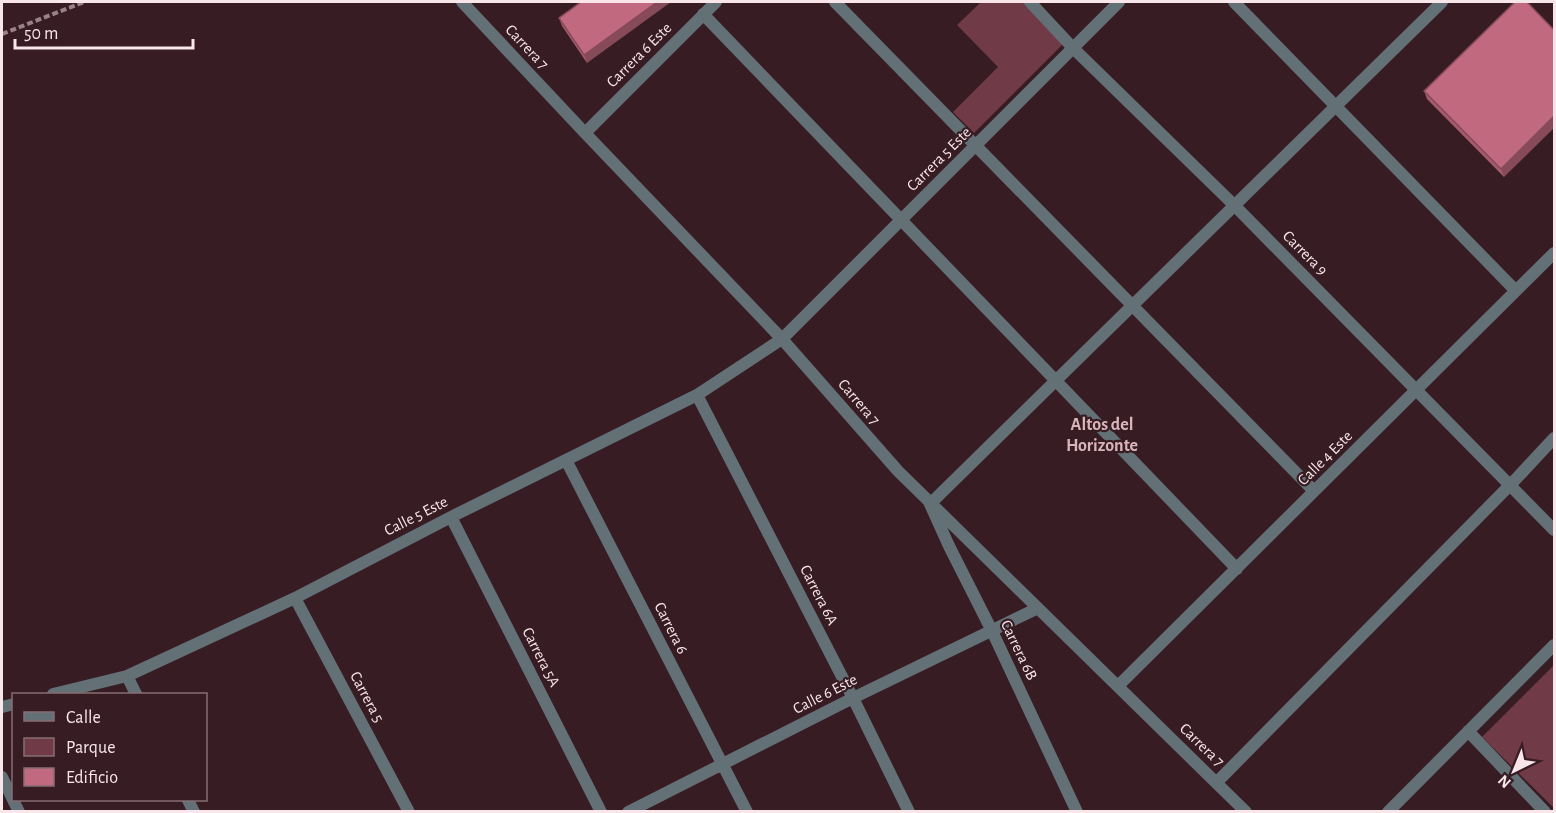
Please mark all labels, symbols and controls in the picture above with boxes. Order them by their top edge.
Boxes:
scale bar [15,12,194,50]
street label: Carrera 6 Este [604,20,674,90]
street label: Carrera 7 [502,21,552,73]
text: 50 m [24,25,58,43]
street label: Carrera 5 Este [904,124,974,194]
street label: Carrera 9 [1280,228,1330,278]
street label: Carrera 7 [835,376,883,428]
district label: Altos del Horizonte [1066,416,1138,455]
street label: Calle 4 Este [1295,428,1355,488]
street label: Calle 5 Este [382,493,450,539]
street label: Carrera 6A [797,562,841,628]
street label: Carrera 6 [651,600,691,656]
street label: Carrera 6B [998,618,1040,682]
street label: Carrera 5A [519,625,563,689]
street label: Carrera 5 [347,669,387,725]
street label: Calle 6 Este [790,671,860,717]
legend [12,693,207,801]
text: Calle [66,709,101,727]
street label: Carrera 7 [1177,720,1228,770]
text: Parque [66,739,115,757]
north arrow [1484,741,1544,801]
text: Edificio [66,769,118,787]
text: N [1495,772,1514,791]

